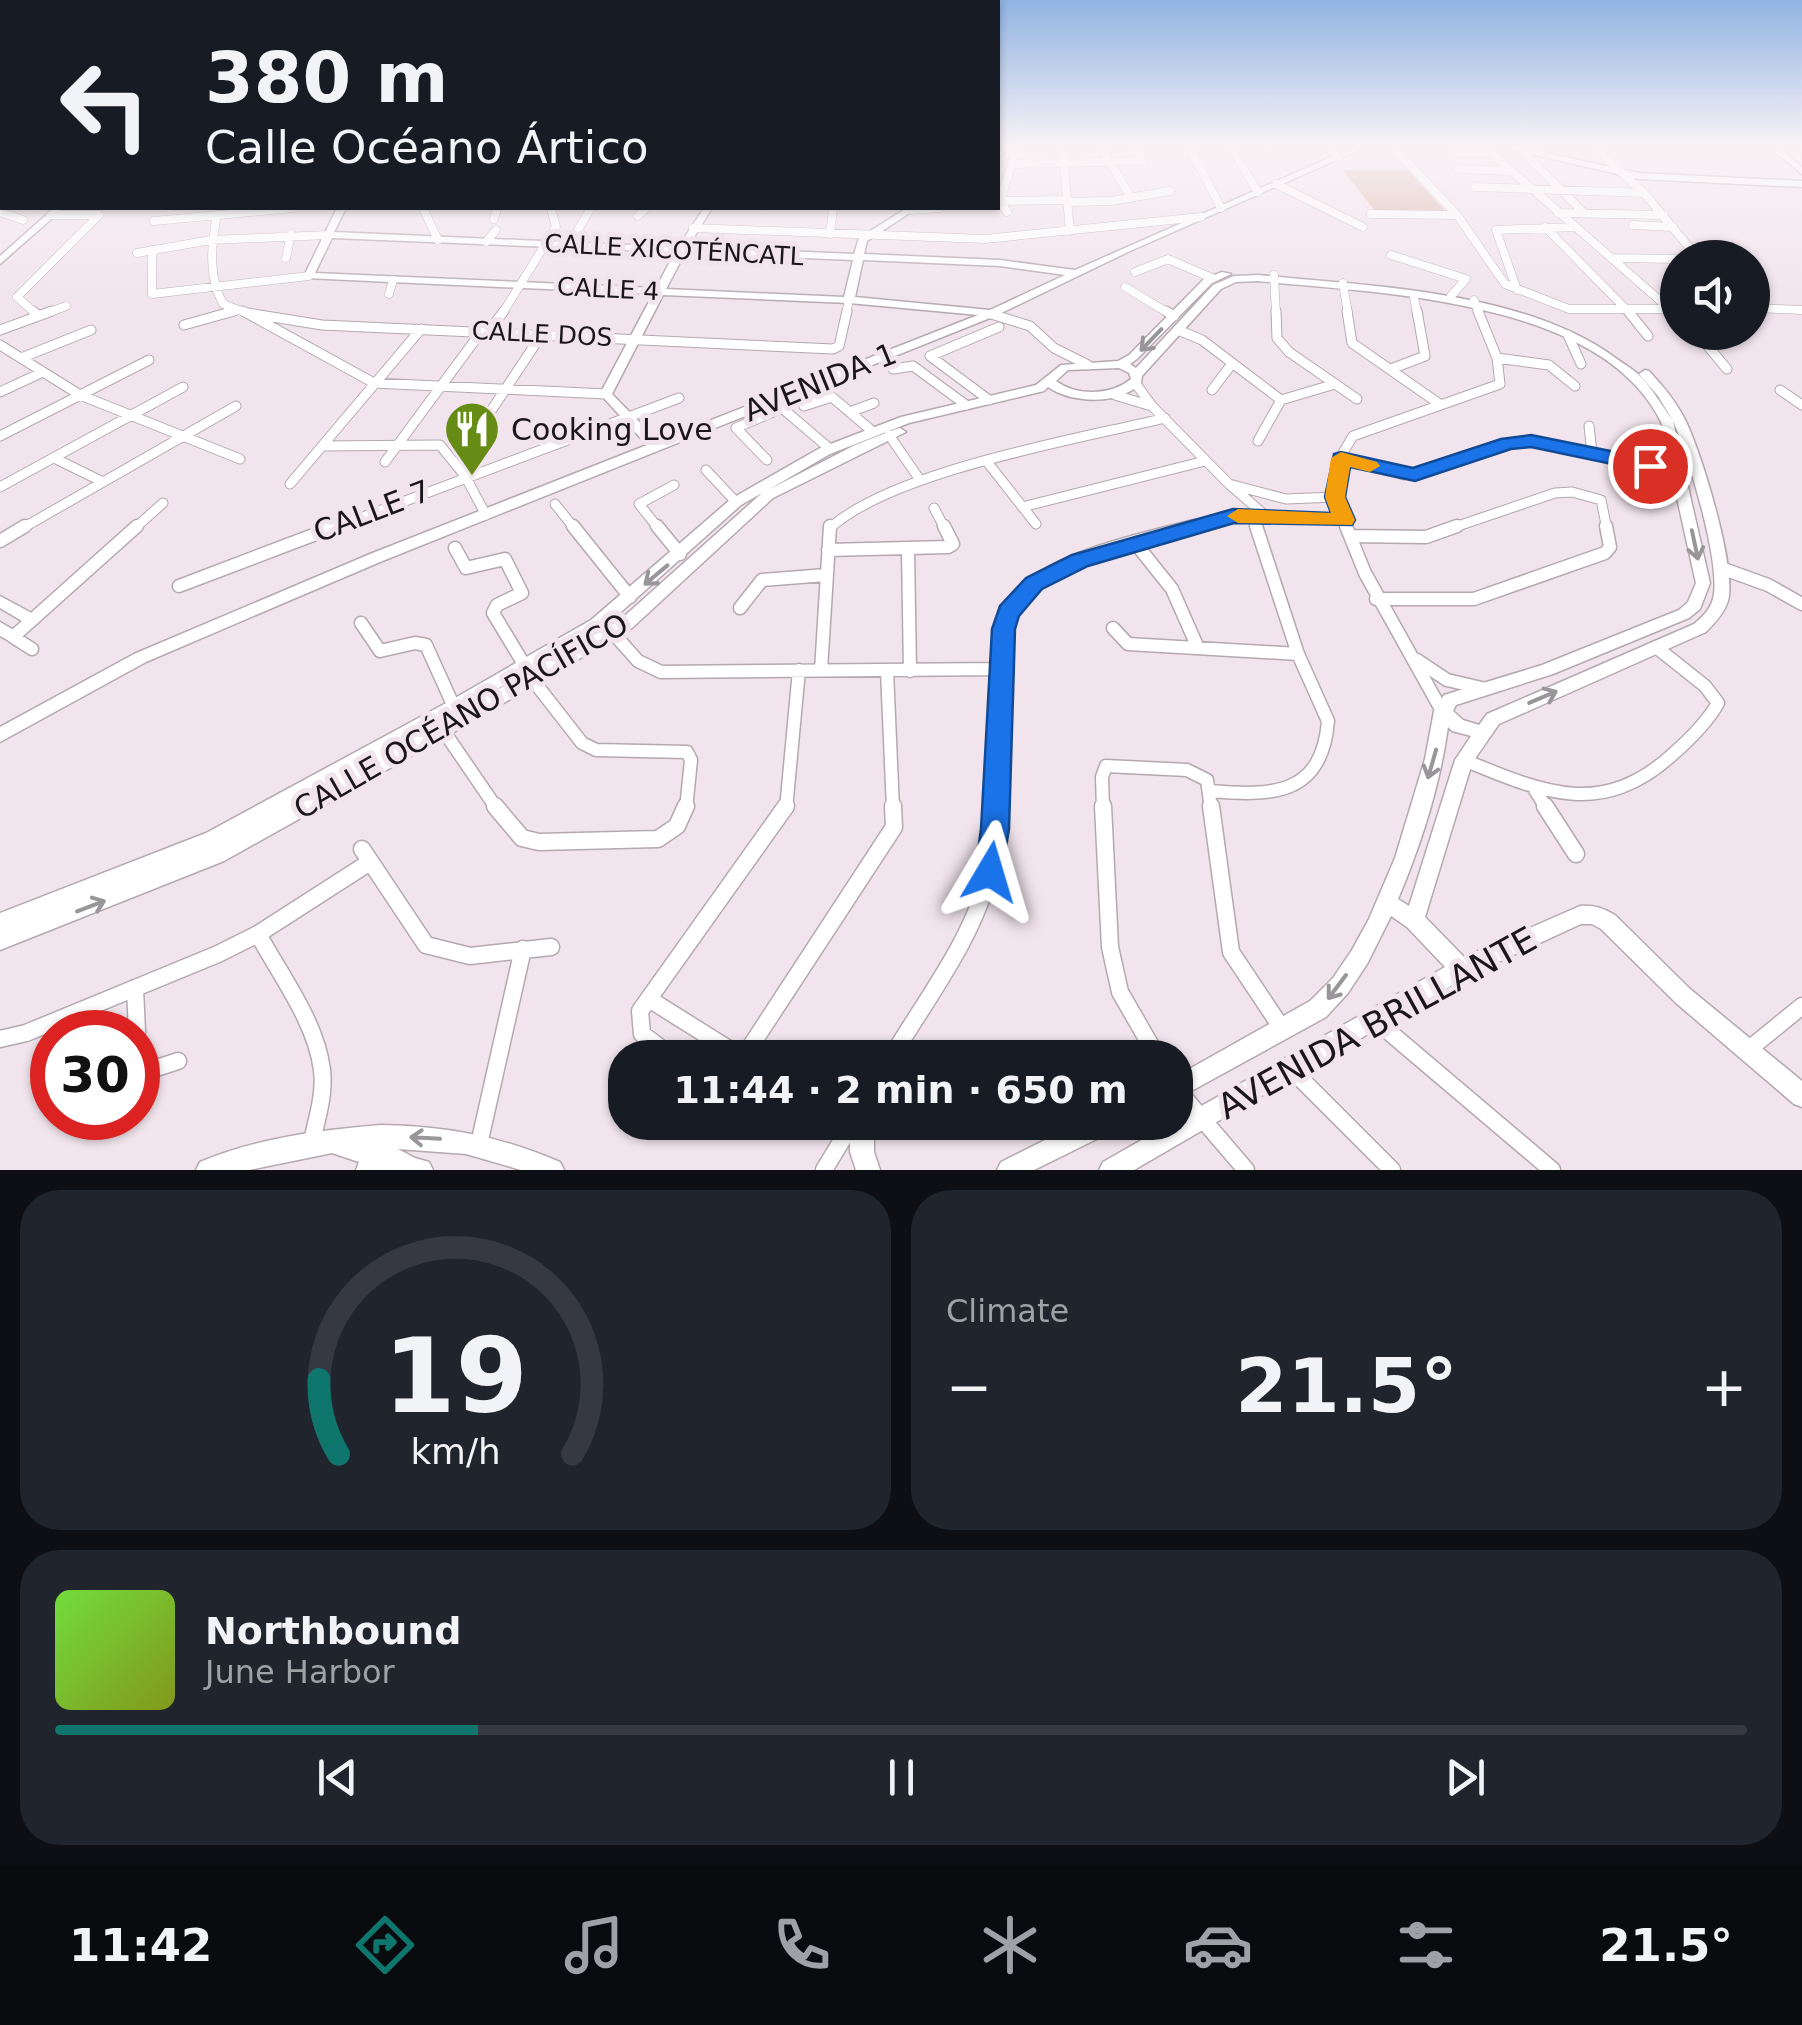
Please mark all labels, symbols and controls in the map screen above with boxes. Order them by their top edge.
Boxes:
text: 380 m [205,37,448,119]
icon: left [40,40,170,170]
text: Calle Océano Ártico [205,121,648,174]
street label: CALLE XICOTÉNCATL [544,229,804,271]
map controls [1660,240,1770,350]
button: sound [1660,240,1770,350]
street label: CALLE 4 [556,272,660,306]
street label: CALLE DOS [471,316,613,352]
one-way arrow [1139,327,1163,351]
street label: AVENIDA 1 [739,336,901,428]
restaurant icon: Cooking Love [442,399,502,478]
place label: Cooking Love [511,412,713,447]
pin [1608,424,1693,509]
icon: arrive [1623,439,1678,494]
street label: CALLE 7 [309,473,435,549]
one-way arrow [1687,528,1705,560]
one-way arrow [644,564,669,587]
street label: CALLE OCÉANO PACÍFICO [288,606,634,826]
one-way arrow [1527,686,1558,704]
one-way arrow [1422,748,1440,779]
position arrow [938,820,1042,924]
one-way arrow [75,895,106,913]
street label: AVENIDA BRILLANTE [1211,919,1543,1127]
one-way arrow [1327,973,1348,1000]
speed limit sign: 30 [30,1010,160,1140]
text: 11:44 · 2 min · 650 m [673,1068,1128,1112]
one-way arrow [409,1128,441,1147]
text: Climate [946,1292,1069,1330]
text: 19 [383,1315,528,1437]
text: 21.5° [1235,1342,1458,1430]
text: − [946,1355,992,1419]
text: + [1701,1355,1747,1419]
text: km/h [410,1431,501,1472]
text: Northbound [205,1609,461,1653]
text: June Harbor [205,1653,395,1691]
icon: previous [310,1750,365,1805]
icon: pause [874,1750,929,1805]
icon: next [1438,1750,1493,1805]
icon: directions [350,1910,420,1980]
icon: music [559,1910,629,1980]
icon: phone [767,1910,837,1980]
icon: climate [975,1910,1045,1980]
icon: car [1183,1910,1253,1980]
icon: filters [1391,1910,1461,1980]
text: 11:42 [69,1919,212,1972]
text: 21.5° [1599,1919,1733,1972]

